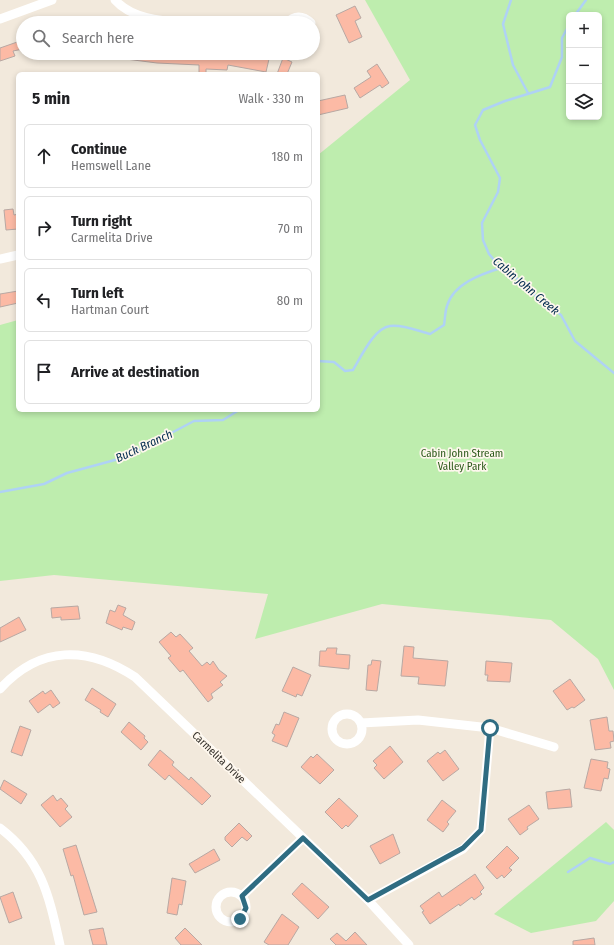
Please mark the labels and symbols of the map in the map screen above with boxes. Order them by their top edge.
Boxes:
water label: Cabin John Creek [490,254,562,318]
water label: Buck Branch [113,427,175,465]
park label: Cabin John Stream Valley Park [421,447,503,473]
route start [481,719,499,737]
street label: Carmelita Drive [189,729,248,786]
route end [231,910,249,928]

